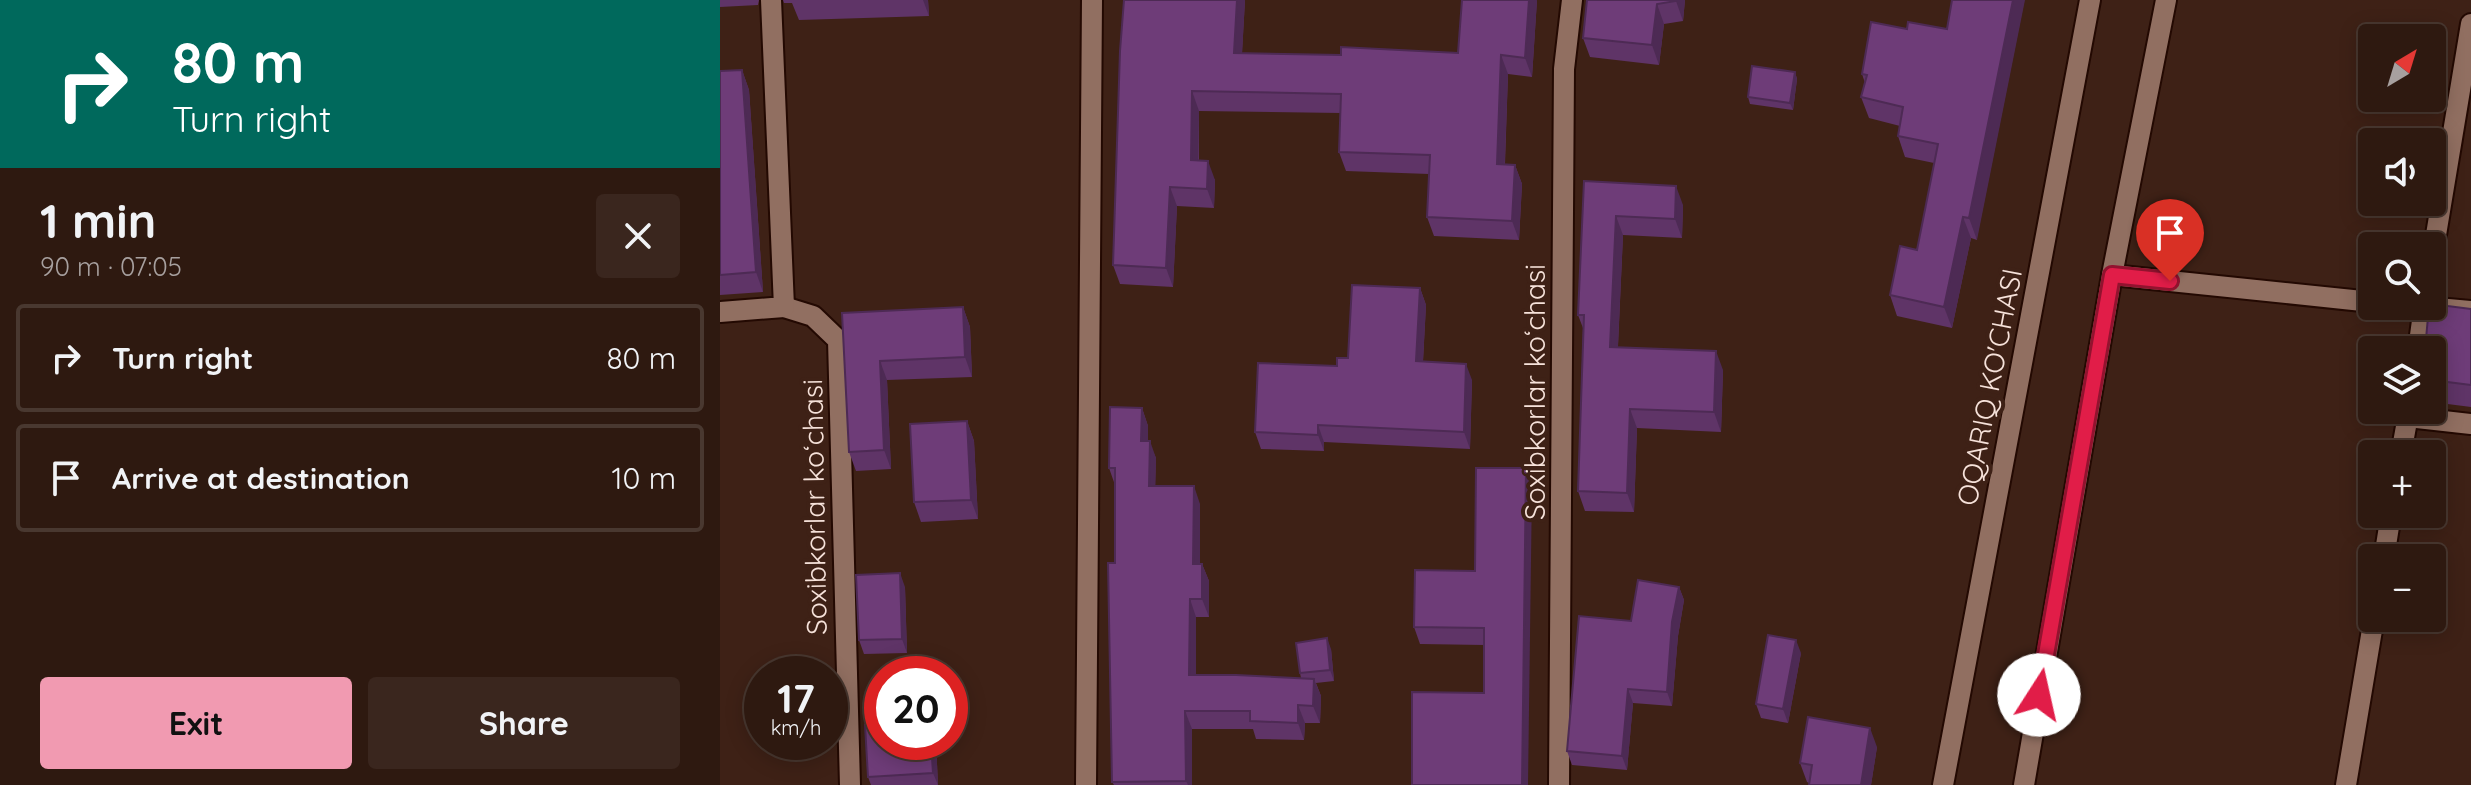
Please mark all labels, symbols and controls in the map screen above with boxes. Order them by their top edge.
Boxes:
north arrow [2358,24,2446,112]
map controls [2358,24,2446,632]
text: 80 m [172,27,304,97]
icon: right [40,32,144,136]
text: Turn right [172,96,331,141]
button: sound [2358,128,2446,216]
text: 1 min [40,190,156,250]
button: close [596,194,680,278]
pin [2136,199,2204,281]
icon: arrive [2148,211,2192,255]
button: search [2358,232,2446,320]
text: 90 m · 07:05 [40,250,182,283]
street label: Soxibkorlar koʻchasi [1517,264,1552,520]
street label: OQARIQ KO'CHASI [1949,266,2029,508]
icon: right [44,336,88,380]
button: layers [2358,336,2446,424]
text: Turn right [112,339,253,377]
text: 80 m [606,339,676,377]
street label: Soxibkorlar koʻchasi [794,379,834,635]
button: + [2358,440,2446,528]
icon: arrive [44,456,88,500]
text: Arrive at destination [112,459,410,497]
text: 10 m [612,459,676,497]
button: − [2358,544,2446,632]
position arrow [1997,653,2081,737]
speed limit sign: 20 [864,656,968,760]
text: 17 [777,673,815,723]
button: Exit [40,677,352,769]
button: Share [368,677,680,769]
text: km/h [771,715,821,740]

